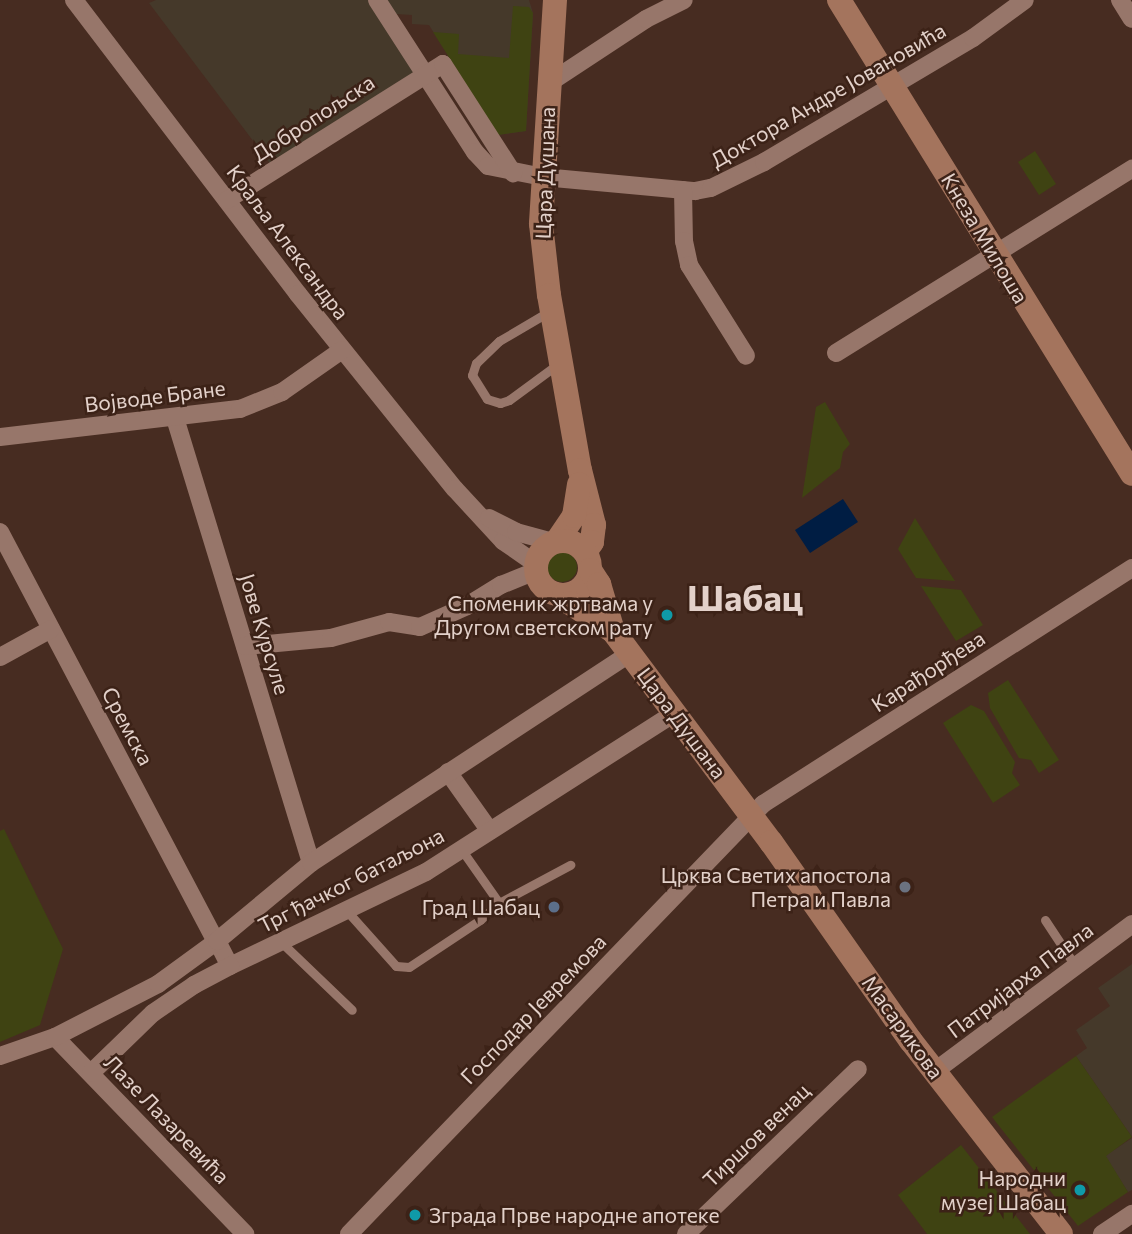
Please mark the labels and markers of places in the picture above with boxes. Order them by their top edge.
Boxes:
place label: Споменик жртвама у Другом светском рату [434,590,653,640]
marker: Споменик жртвама у Другом светском рату [659,607,675,623]
place label: Црква Светих апостола Петра и Павла [661,862,891,912]
marker: Црква Светих апостола Петра и Павла [897,879,913,895]
place label: Град Шабац [422,894,540,920]
marker: Град Шабац [546,899,562,915]
place label: Народни музеј Шабац [941,1165,1066,1215]
marker: Народни музеј Шабац [1072,1182,1088,1198]
place label: Зграда Прве народне апотеке [429,1202,720,1228]
marker: Зграда Прве народне апотеке [407,1207,423,1223]

